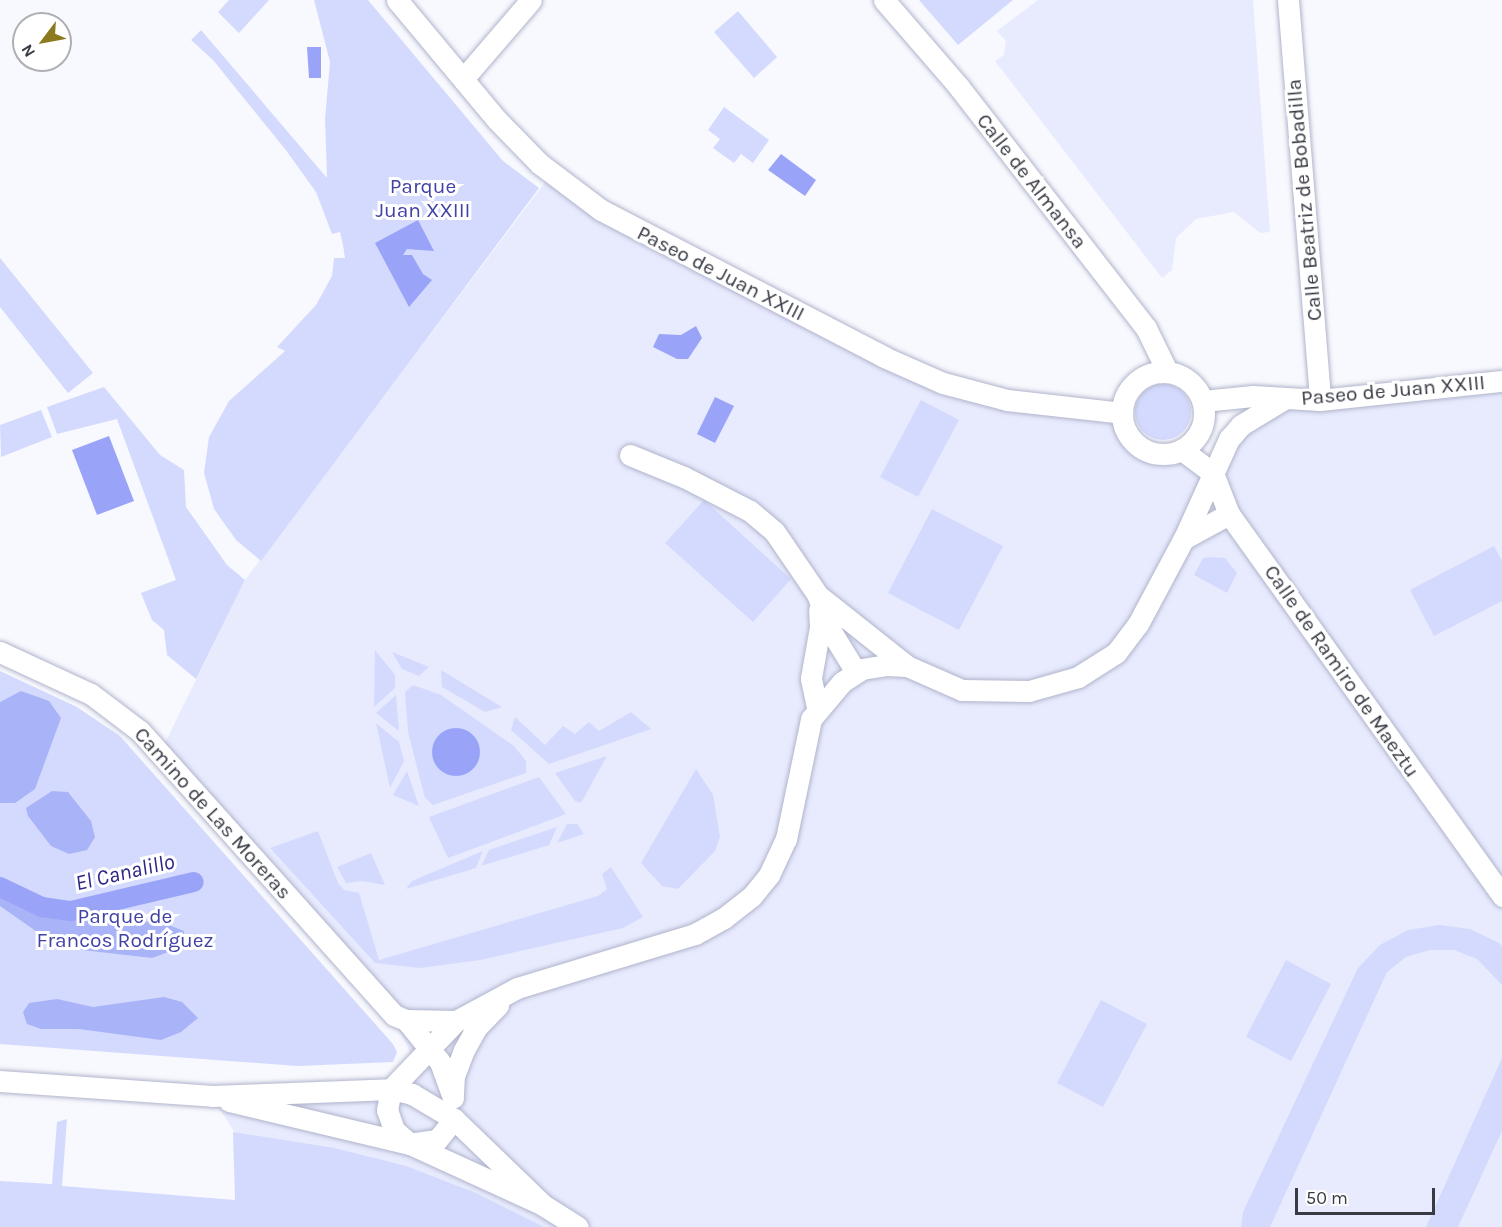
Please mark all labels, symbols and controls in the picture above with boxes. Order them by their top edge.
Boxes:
north arrow [12,12,72,72]
text: N [17,41,39,61]
street label: Calle Beatriz de Bobadilla [1281,78,1327,322]
street label: Calle de Almansa [971,108,1093,254]
park label: Parque Juan XXIII [376,173,470,223]
street label: Paseo de Juan XXIII [633,220,809,326]
street label: Paseo de Juan XXIII [1300,369,1486,411]
street label: Calle de Ramiro de Maeztu [1259,560,1425,782]
street label: Camino de Las Moreras [129,722,297,904]
water label: El Canalillo [73,849,177,897]
park label: Parque de Francos Rodríguez [36,903,214,953]
scale bar [1298,1176,1438,1214]
text: 50 m [1306,1187,1348,1209]

